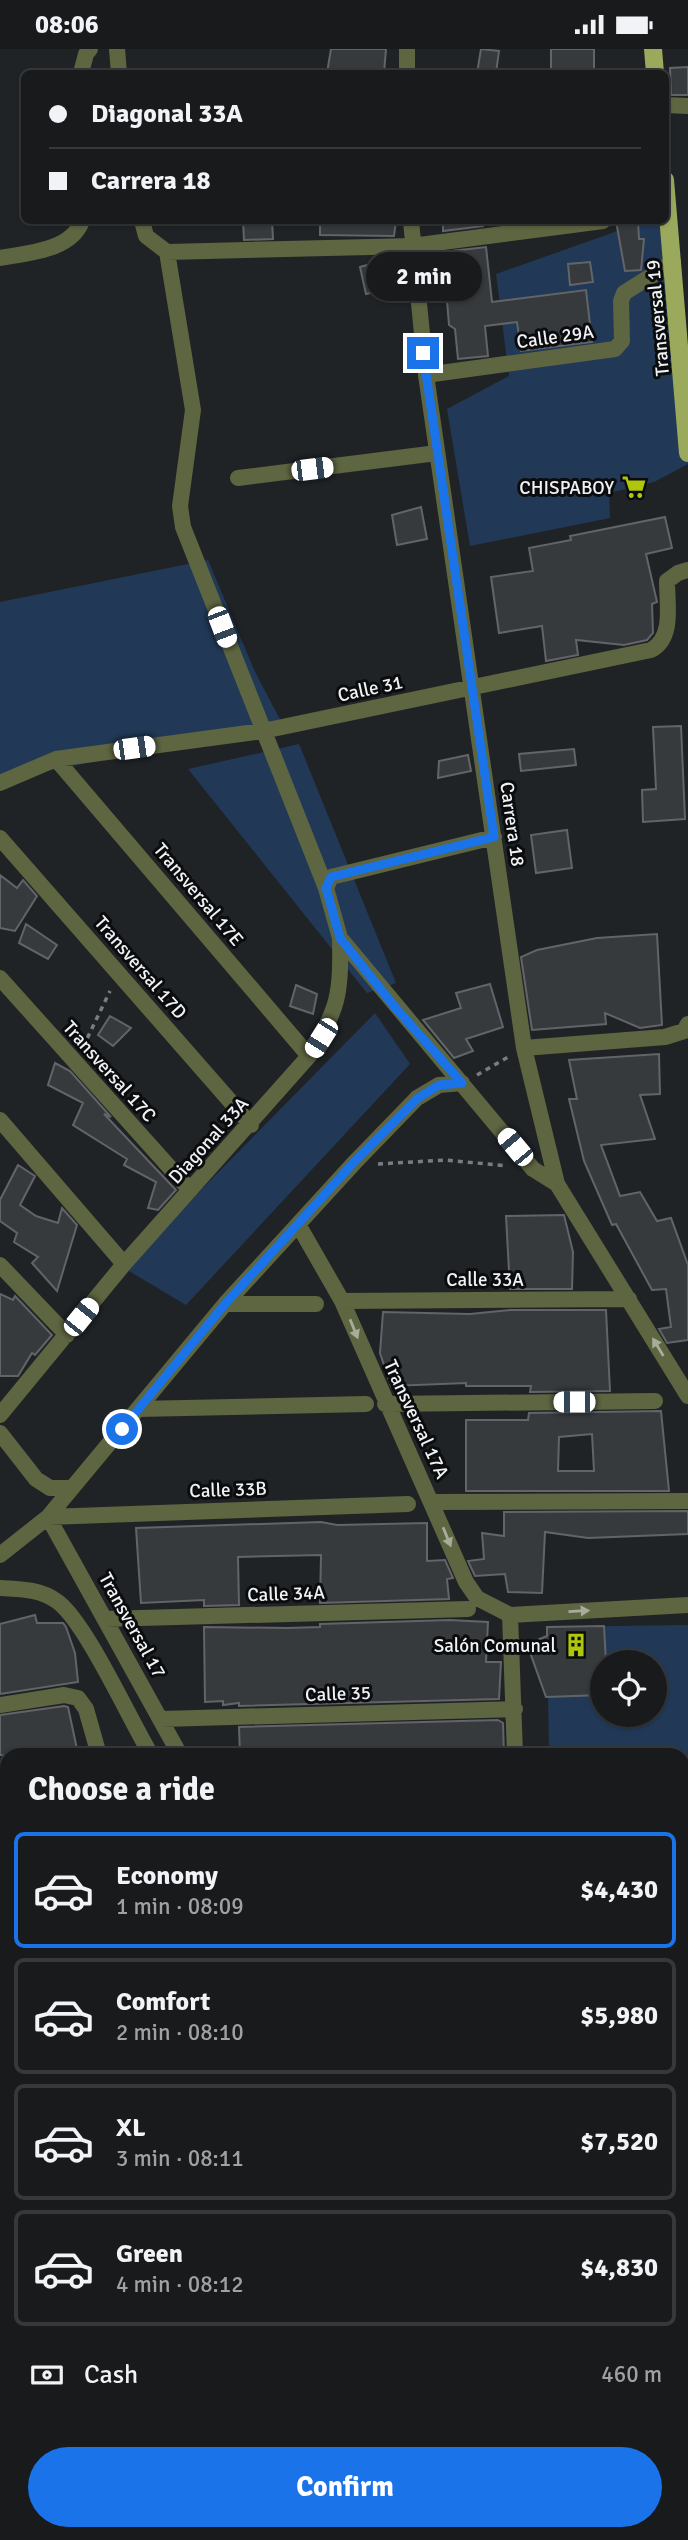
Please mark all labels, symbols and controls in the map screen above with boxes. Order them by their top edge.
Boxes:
text: 08:06 [35,9,99,41]
text: Diagonal 33A [91,98,243,130]
text: Carrera 18 [91,165,211,197]
callout: 2 min [365,251,481,301]
street label: Transversal 19 [641,259,675,377]
text: 2 min [396,262,452,291]
street label: Calle 29A [515,320,596,354]
route end [407,337,439,369]
car [290,456,335,482]
supermarket icon: CHISPABOY [620,473,648,501]
place label: CHISPABOY [519,476,614,500]
car [205,604,240,650]
street label: Calle 31 [335,670,405,708]
car [112,735,157,761]
street label: Carrera 18 [494,780,530,868]
street label: Transversal 17E [148,838,248,951]
street label: Transversal 17D [89,911,192,1024]
car [301,1015,342,1061]
street label: Transversal 17C [57,1016,161,1127]
street label: Diagonal 33A [163,1092,254,1189]
car [494,1124,537,1170]
street label: Calle 33A [446,1268,524,1292]
car [60,1294,103,1340]
one-way arrow [348,1319,359,1340]
one-way arrow [652,1338,665,1357]
street label: Transversal 17A [378,1356,454,1483]
car [554,1392,596,1413]
route start [106,1413,138,1445]
street label: Calle 33B [189,1477,267,1503]
one-way arrow [442,1526,453,1547]
street label: Transversal 17 [93,1569,171,1682]
street label: Calle 34A [247,1581,326,1607]
one-way arrow [568,1605,590,1616]
building icon: Salón Comunal [562,1631,590,1659]
place label: Salón Comunal [434,1634,556,1658]
map controls [590,1650,667,1727]
button: locate [590,1650,667,1727]
street label: Calle 35 [305,1681,371,1707]
text: Choose a ride [28,1770,215,1809]
icon: car [32,1859,95,1922]
text: Economy [116,1860,218,1892]
text: $4,430 [580,1874,658,1906]
text: 1 min · 08:09 [116,1892,244,1921]
icon: car [32,1985,95,2048]
text: Comfort [116,1986,210,2018]
text: $5,980 [580,2000,658,2032]
text: 2 min · 08:10 [116,2018,244,2047]
icon: car [32,2111,95,2174]
text: XL [116,2112,146,2144]
text: $7,520 [580,2126,658,2158]
text: 3 min · 08:11 [116,2144,244,2173]
icon: car [32,2237,95,2300]
text: Green [116,2238,183,2270]
text: $4,830 [580,2252,658,2284]
text: 4 min · 08:12 [116,2270,244,2299]
icon: cash [28,2356,66,2394]
text: Cash [84,2359,138,2391]
text: 460 m [601,2360,662,2389]
button: Confirm [28,2447,662,2527]

